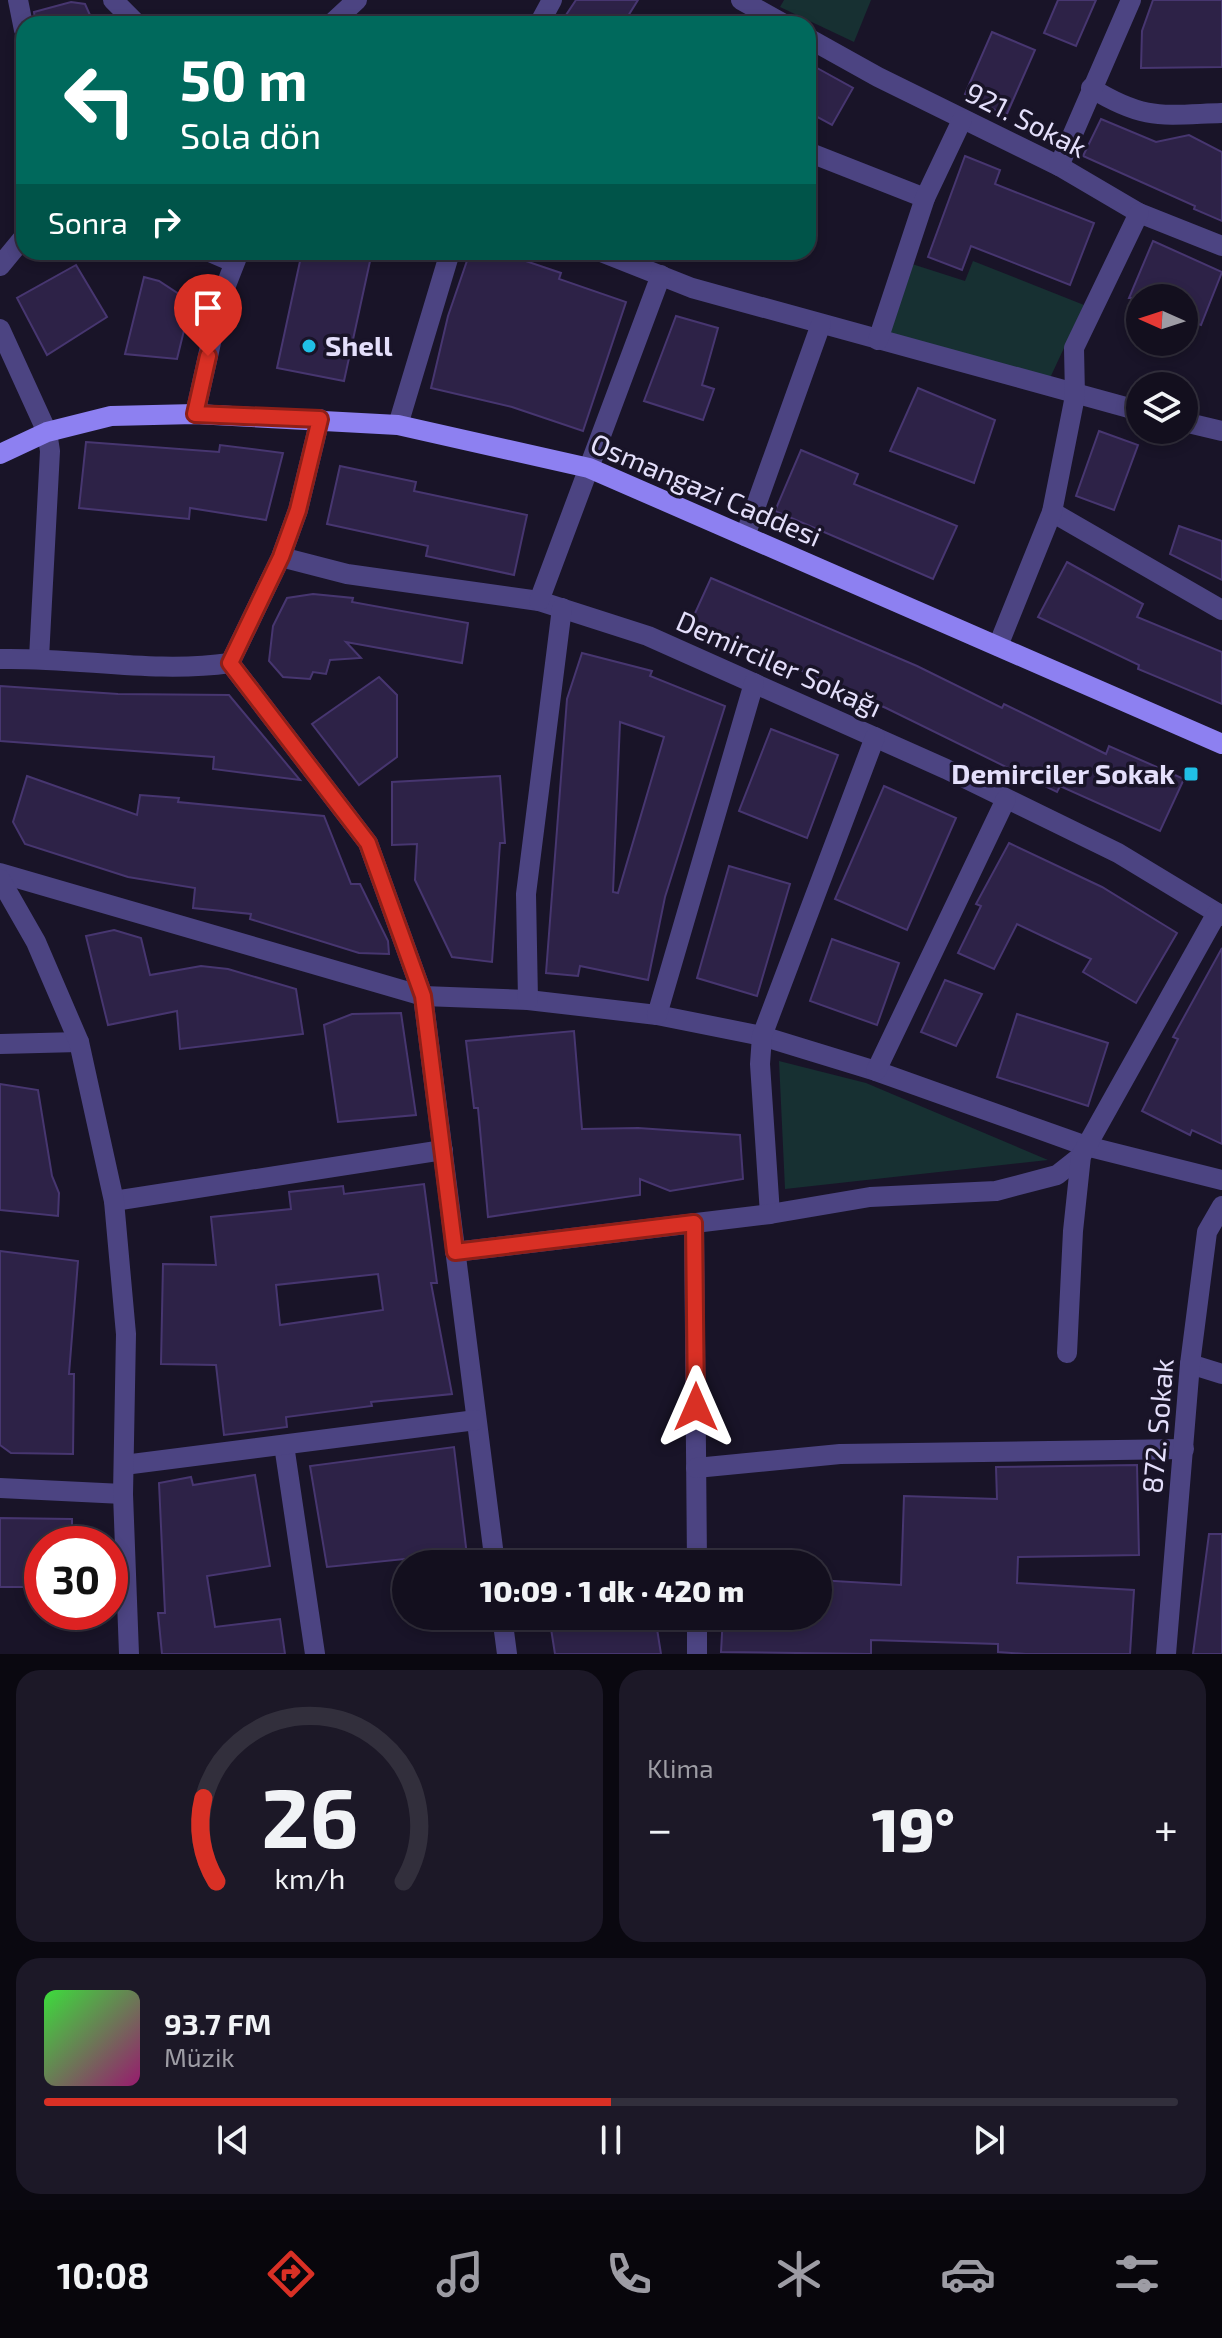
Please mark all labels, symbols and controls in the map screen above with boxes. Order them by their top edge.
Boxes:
text: 50 m [180,45,308,112]
icon: left [48,48,152,152]
street label: 921. Sokak [960,74,1093,164]
text: Sola dön [180,113,321,156]
icon: right [144,200,188,244]
text: Sonra [48,204,128,240]
pin [174,274,242,356]
north arrow [1126,284,1198,356]
map controls [1126,284,1198,444]
icon: arrive [186,286,230,330]
place label: Shell [325,328,393,362]
marker: Shell [300,337,318,355]
button: layers [1126,372,1198,444]
street label: Osmangazi Caddesi [586,425,827,553]
street label: Demirciler Sokağı [672,603,887,724]
place label: Demirciler Sokak [951,756,1175,790]
marker: Demirciler Sokak [1182,765,1200,783]
street label: 872. Sokak [1134,1357,1180,1495]
position arrow [654,1365,738,1449]
speed limit sign: 30 [24,1526,128,1630]
text: 10:09 · 1 dk · 420 m [480,1572,744,1608]
text: Klima [647,1752,714,1783]
text: 26 [261,1765,358,1865]
text: 19° [872,1792,955,1864]
text: − [647,1801,673,1854]
text: + [1154,1801,1178,1854]
text: km/h [274,1860,345,1895]
text: 93.7 FM [164,2005,272,2041]
text: Müzik [164,2041,235,2072]
icon: previous [211,2118,255,2162]
icon: pause [589,2118,633,2162]
icon: next [967,2118,1011,2162]
icon: directions [263,2246,319,2302]
icon: music [432,2246,488,2302]
icon: phone [601,2246,657,2302]
icon: climate [771,2246,827,2302]
icon: car [940,2246,996,2302]
icon: filters [1109,2246,1165,2302]
text: 10:08 [57,2253,149,2296]

